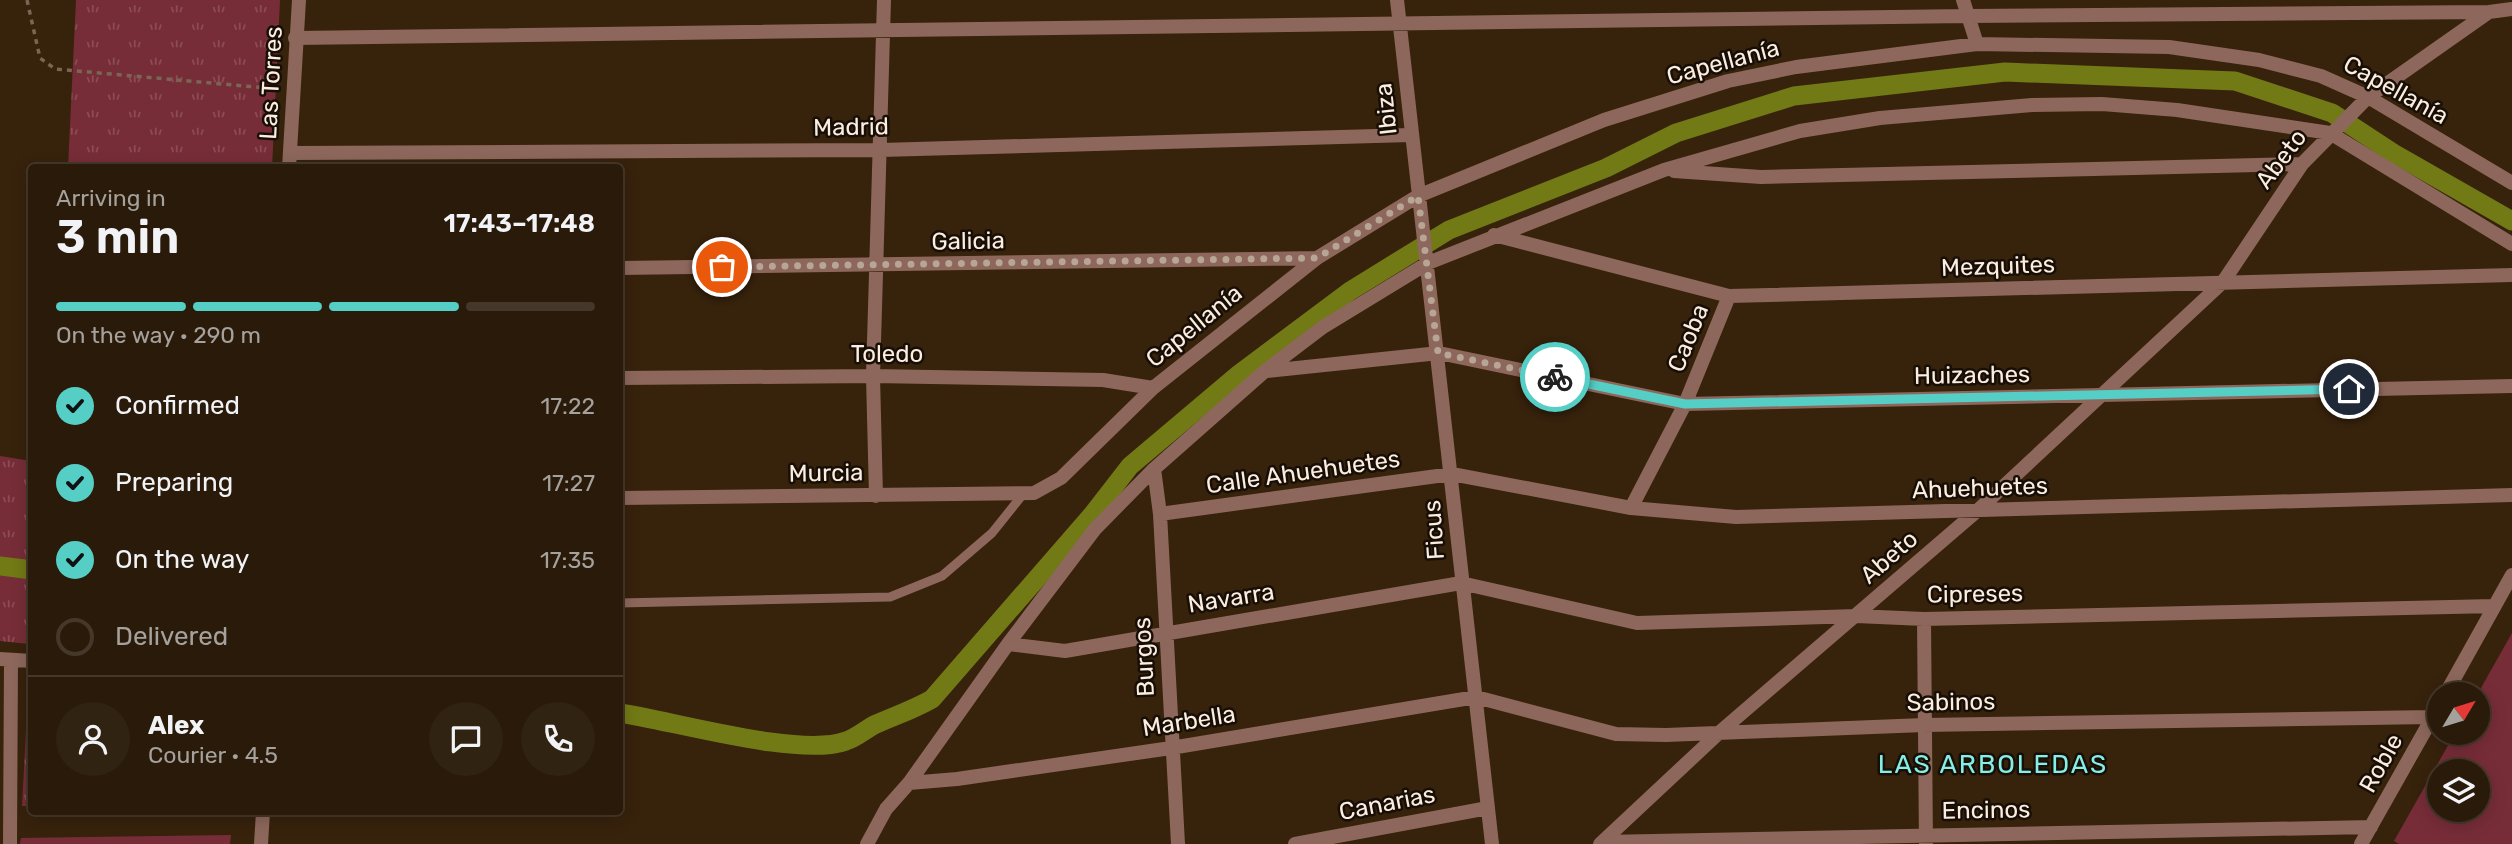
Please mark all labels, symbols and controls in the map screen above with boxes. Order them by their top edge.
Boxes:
street label: Las Torres [254,26,288,140]
street label: Capellanía [1664,34,1782,90]
street label: Capellanía [2339,50,2453,130]
street label: Ibiza [1369,82,1403,136]
street label: Madrid [813,112,889,142]
street label: Abeto [2250,124,2312,194]
text: Arriving in [56,184,166,212]
text: 17:43–17:48 [444,208,595,239]
text: 3 min [56,210,179,265]
street label: Galicia [931,226,1005,256]
pin [692,237,752,297]
icon: bag [703,248,741,286]
street label: Mezquites [1940,250,2056,282]
street label: Capellanía [1140,279,1248,373]
street label: Caoba [1662,300,1714,376]
text: On the way · 290 m [56,321,261,349]
street label: Toledo [851,340,923,368]
courier [1520,342,1590,412]
icon: bike [1536,358,1574,396]
pin [2319,359,2379,419]
street label: Huizaches [1914,360,2030,390]
icon: home [2330,370,2368,408]
icon: check [56,387,94,425]
text: Confirmed [115,390,240,421]
text: 17:22 [540,392,595,420]
street label: Calle Ahuehuetes [1204,445,1402,499]
street label: Murcia [788,458,864,488]
icon: check [56,464,94,502]
text: Preparing [115,467,233,498]
text: 17:27 [542,469,595,497]
street label: Ahuehuetes [1912,472,2048,504]
street label: Ficus [1418,499,1450,561]
street label: Abeto [1855,524,1923,590]
icon: check [56,541,94,579]
text: On the way [115,544,249,575]
text: 17:35 [540,546,595,574]
street label: Navarra [1186,577,1276,619]
street label: Cipreses [1927,579,2023,609]
street label: Burgos [1128,616,1160,698]
text: Delivered [115,621,228,652]
north arrow [2427,682,2490,746]
map controls [2427,682,2490,822]
street label: Sabinos [1906,687,1996,717]
street label: Marbella [1140,700,1238,742]
button: person [56,702,130,776]
button: chat [429,702,503,776]
button: phone [521,702,595,776]
text: Alex [148,710,204,741]
street label: Roble [2354,729,2408,797]
text: Courier · 4.5 [148,741,278,769]
district label: LAS ARBOLEDAS [1878,749,2108,780]
button: layers [2427,759,2490,822]
street label: Canarias [1336,780,1438,826]
street label: Encinos [1941,795,2031,825]

